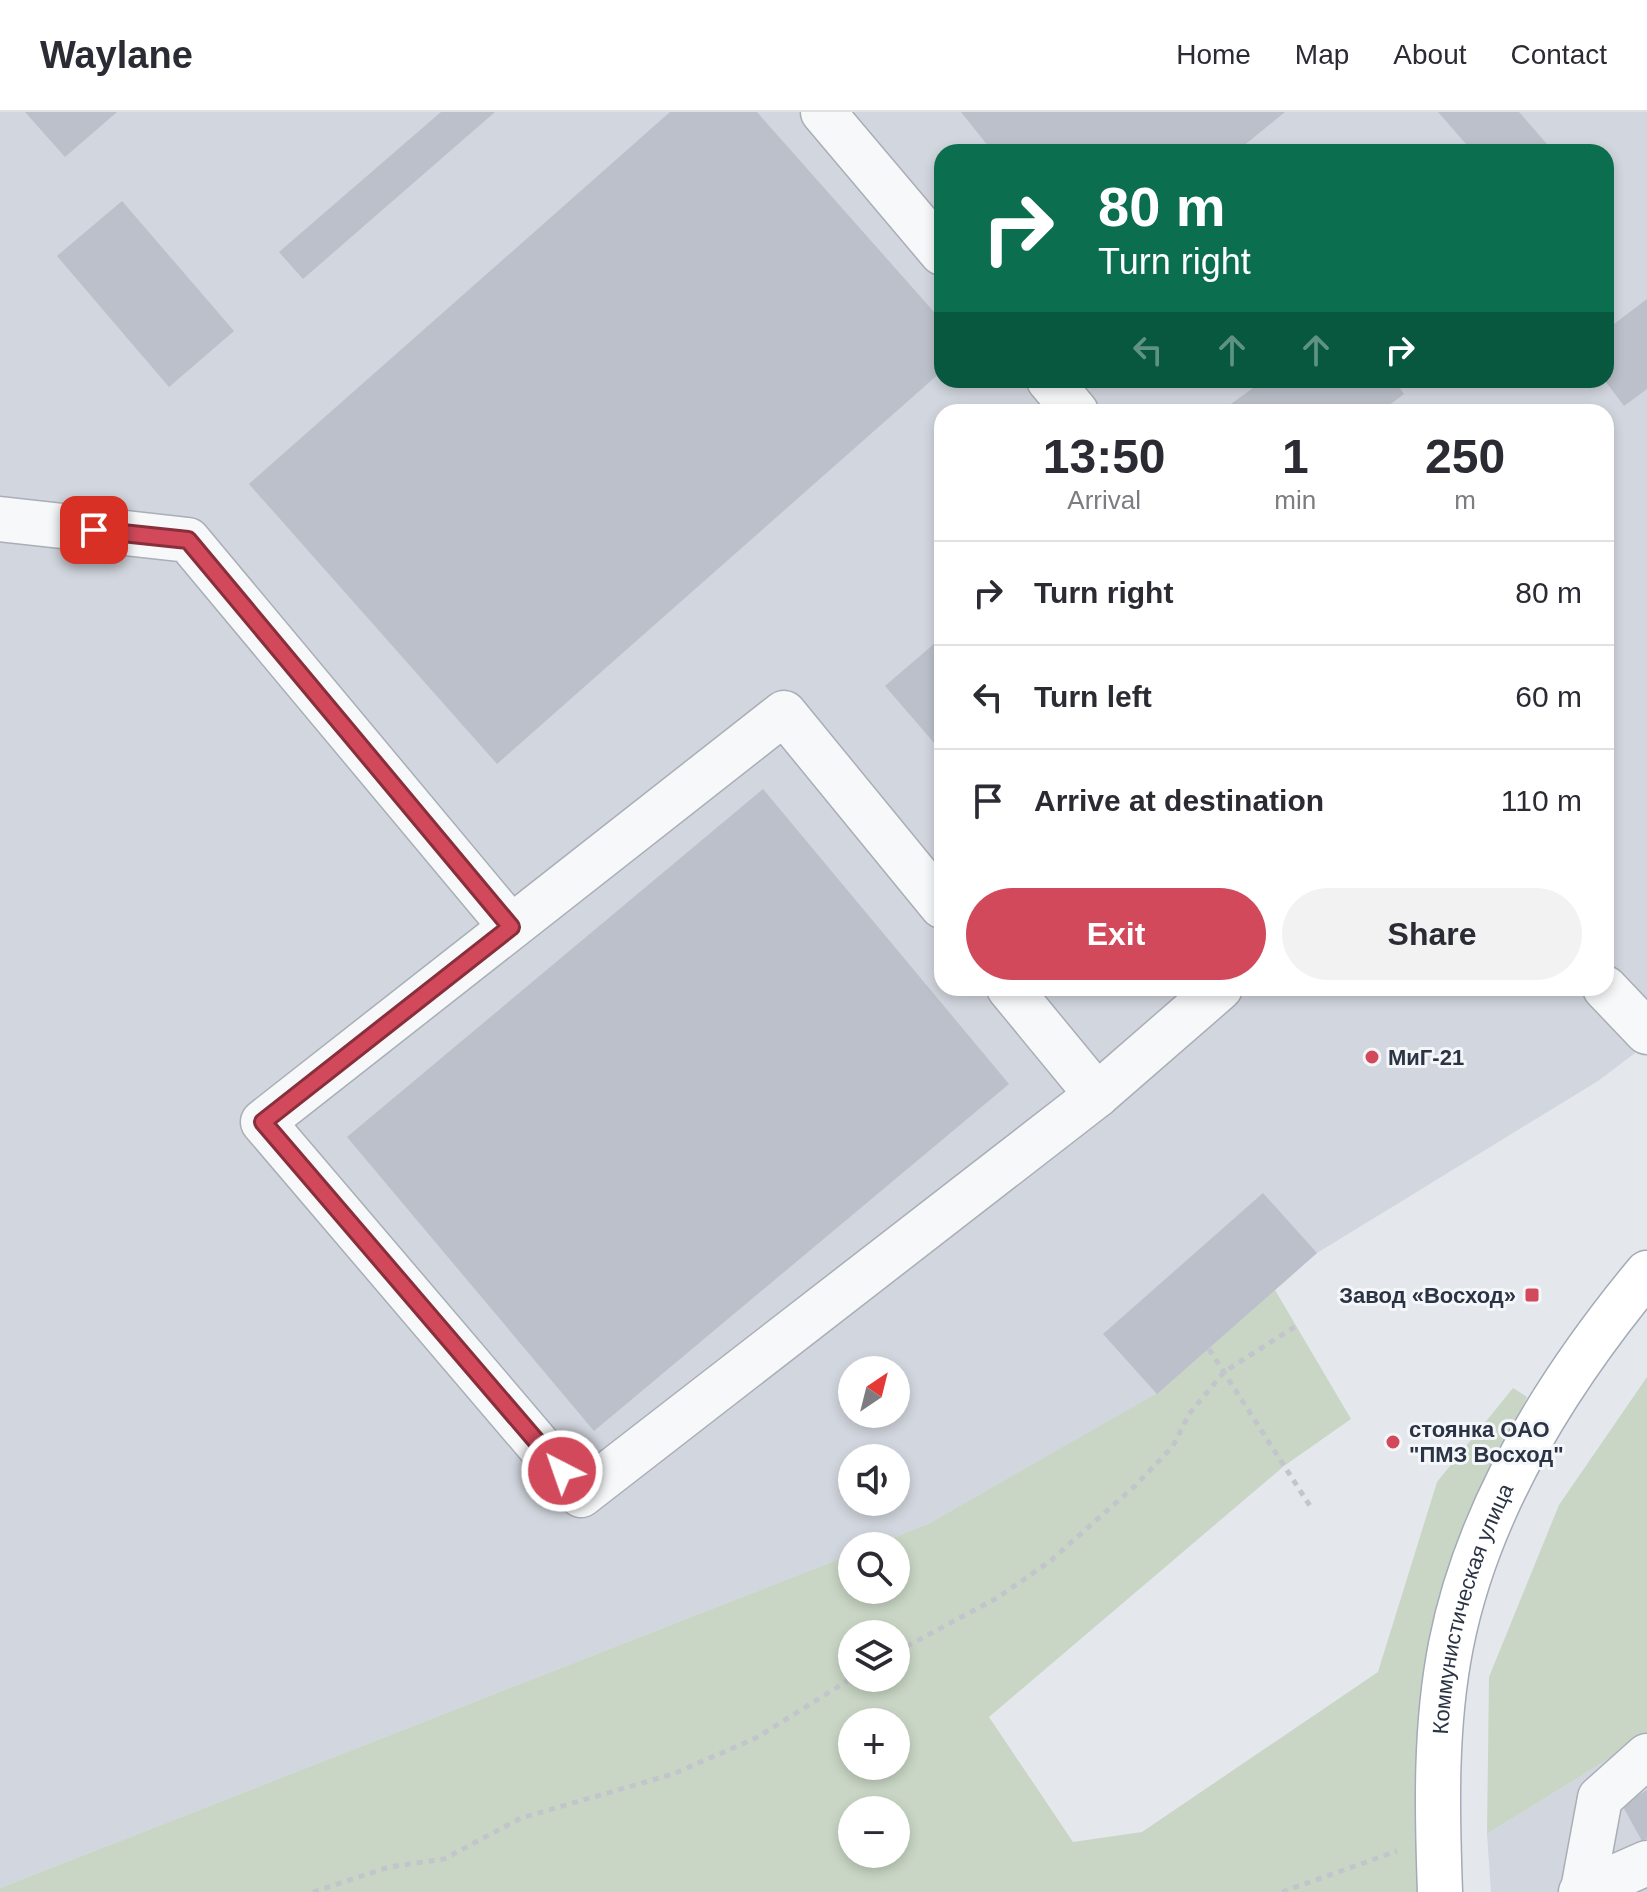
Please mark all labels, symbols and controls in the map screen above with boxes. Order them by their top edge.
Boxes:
text: Waylane [40,34,193,76]
text: Home [1176,39,1251,70]
text: Map [1295,39,1349,70]
text: About [1393,39,1467,70]
text: Contact [1511,39,1607,70]
text: 80 m [1098,175,1226,238]
icon: right [966,176,1070,280]
text: Turn right [1098,241,1251,282]
icon: left [1126,328,1170,372]
icon: ahead [1210,328,1254,372]
icon: ahead [1294,328,1338,372]
icon: right [1378,328,1422,372]
text: 13:50 [1043,430,1166,483]
text: 1 [1282,430,1309,483]
text: 250 [1425,430,1505,483]
text: Arrival [1067,485,1141,515]
text: min [1274,485,1316,515]
text: m [1454,485,1476,515]
pin [60,496,128,564]
icon: arrive [72,508,116,552]
icon: right [966,571,1010,615]
text: Turn right [1034,576,1173,609]
text: 80 m [1515,576,1582,609]
icon: left [966,675,1010,719]
text: Turn left [1034,680,1152,713]
text: 60 m [1515,680,1582,713]
icon: arrive [966,779,1010,823]
text: Arrive at destination [1034,784,1324,817]
text: 110 m [1501,784,1582,817]
button: Exit [966,888,1266,980]
button: Share [1282,888,1582,980]
place label: МиГ-21 [1388,1045,1464,1070]
marker: МиГ-21 [1363,1048,1381,1066]
place label: Завод «Восход» [1339,1283,1516,1308]
marker: Завод «Восход» [1523,1286,1541,1304]
north arrow [838,1356,910,1428]
map controls [838,1356,910,1868]
place label: стоянка ОАО "ПМЗ Восход" [1409,1417,1564,1467]
position arrow [520,1429,604,1513]
marker: стоянка ОАО "ПМЗ Восход" [1384,1433,1402,1451]
button: sound [838,1444,910,1516]
street label: Коммунистическая улица [1428,1479,1519,1735]
button: search [838,1532,910,1604]
button: layers [838,1620,910,1692]
button: + [838,1708,910,1780]
button: − [838,1796,910,1868]

